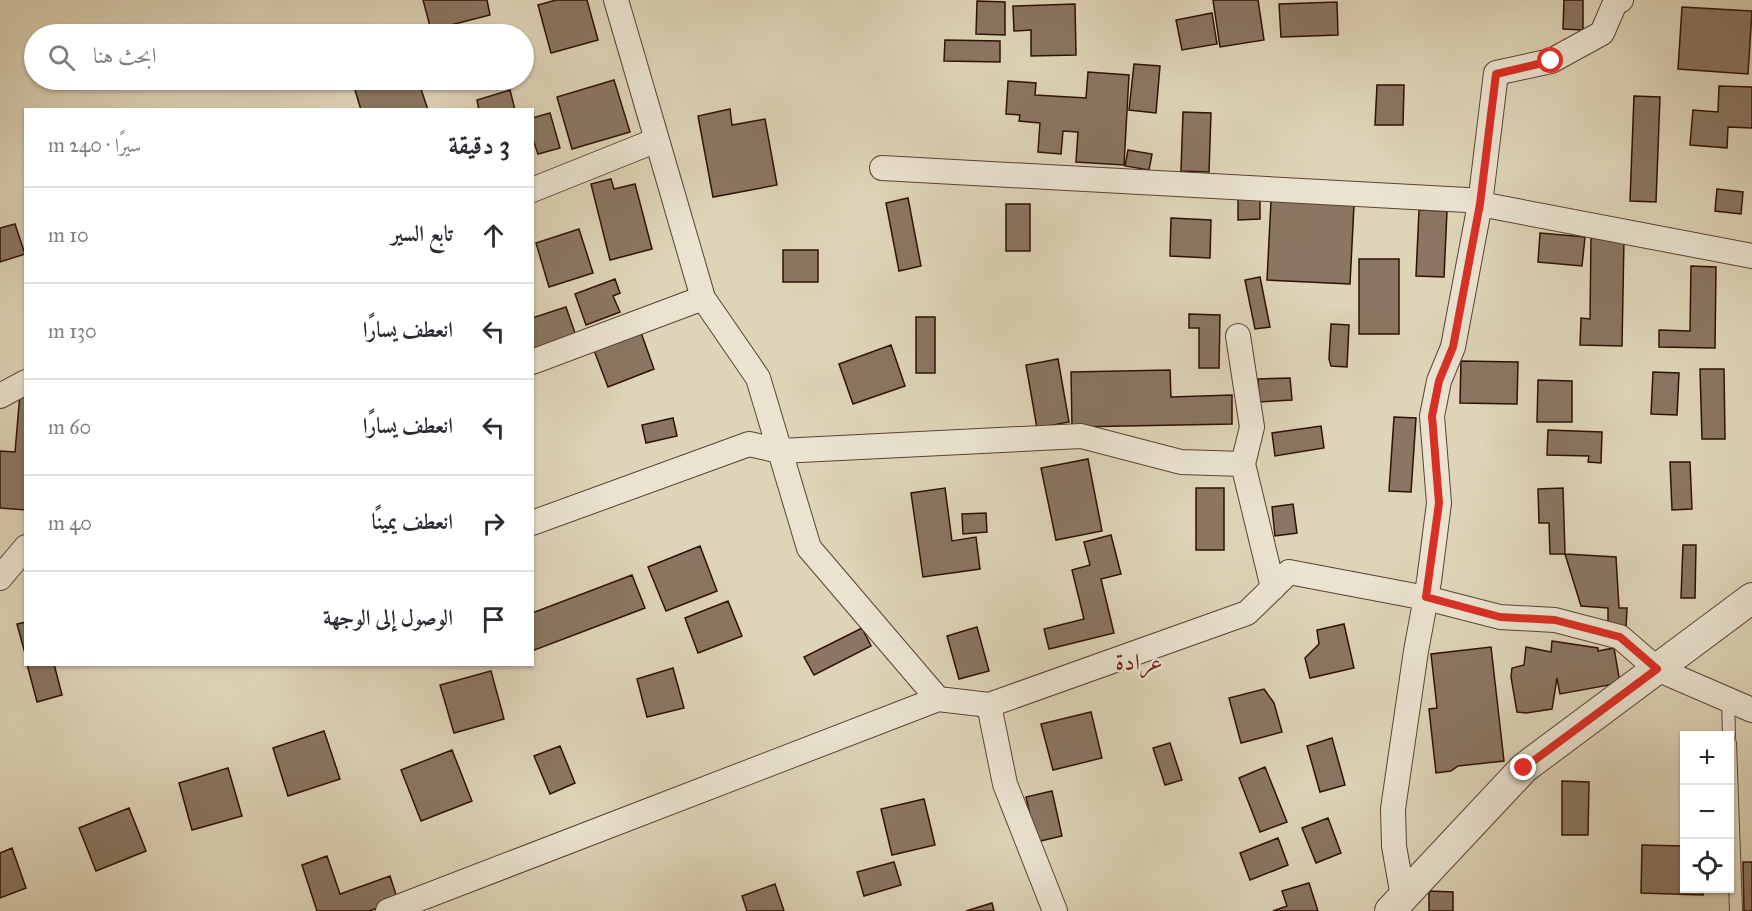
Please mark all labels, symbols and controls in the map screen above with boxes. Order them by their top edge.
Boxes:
search box [24,24,534,90]
icon: search [45,41,78,74]
text: ابحث هنا [93,42,156,69]
route start [1537,47,1563,73]
text: 3 دقيقة [449,129,510,161]
text: سيرًا · 240 m [48,133,141,157]
icon: ahead [477,219,510,252]
text: تابع السير [391,220,453,247]
text: 10 m [48,223,89,247]
icon: left [477,315,510,348]
text: انعطف يسارًا [363,316,453,343]
text: 130 m [48,319,97,343]
icon: left [477,411,510,444]
text: انعطف يسارًا [363,412,453,439]
text: 60 m [48,415,91,439]
icon: right [477,507,510,540]
text: انعطف يمينًا [372,508,453,535]
text: 40 m [48,511,92,535]
icon: arrive [477,603,510,636]
text: الوصول إلى الوجهة [323,604,453,631]
district label: عرادة [1115,647,1163,679]
map controls [1680,731,1734,893]
button: + [1680,731,1734,785]
route end [1510,754,1536,780]
button: − [1680,785,1734,839]
button: locate [1680,839,1734,893]

